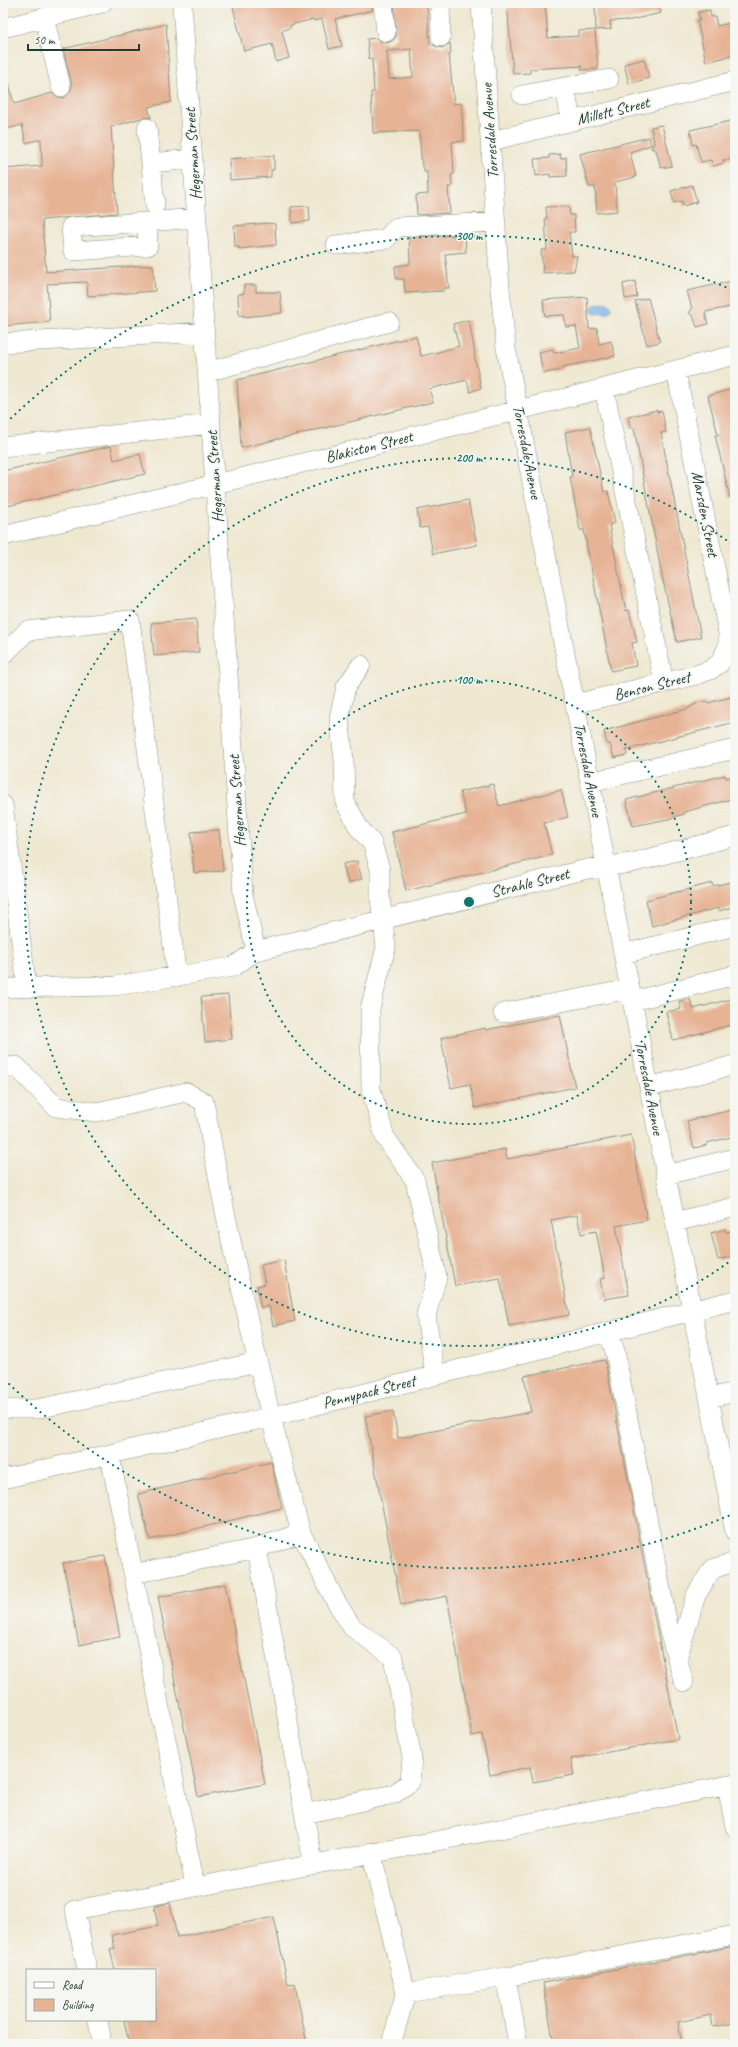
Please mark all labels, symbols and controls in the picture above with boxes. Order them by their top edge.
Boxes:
scale bar [28,26,139,52]
text: 50 m [34,32,56,48]
street label: Torresdale Avenue [477,81,503,179]
street label: Millett Street [575,92,653,130]
street label: Hegerman Street [180,106,206,201]
text: 300 m [456,228,483,244]
street label: Torresdale Avenue [508,403,546,502]
street label: Blakiston Street [323,426,416,467]
street label: Hegerman Street [202,429,228,524]
text: 200 m [456,450,483,466]
street label: Marsden Street [687,469,723,560]
street label: Benson Street [612,666,695,705]
text: 100 m [456,672,483,688]
street label: Torresdale Avenue [569,721,607,820]
street label: Hegerman Street [224,753,250,848]
street label: Strahle Street [489,863,573,902]
centre of rings [462,895,476,909]
street label: Torresdale Avenue [630,1039,668,1138]
street label: Pennypack Street [321,1370,420,1413]
legend [26,1969,156,2021]
text: Road [62,1977,84,1993]
text: Building [62,1997,94,2013]

